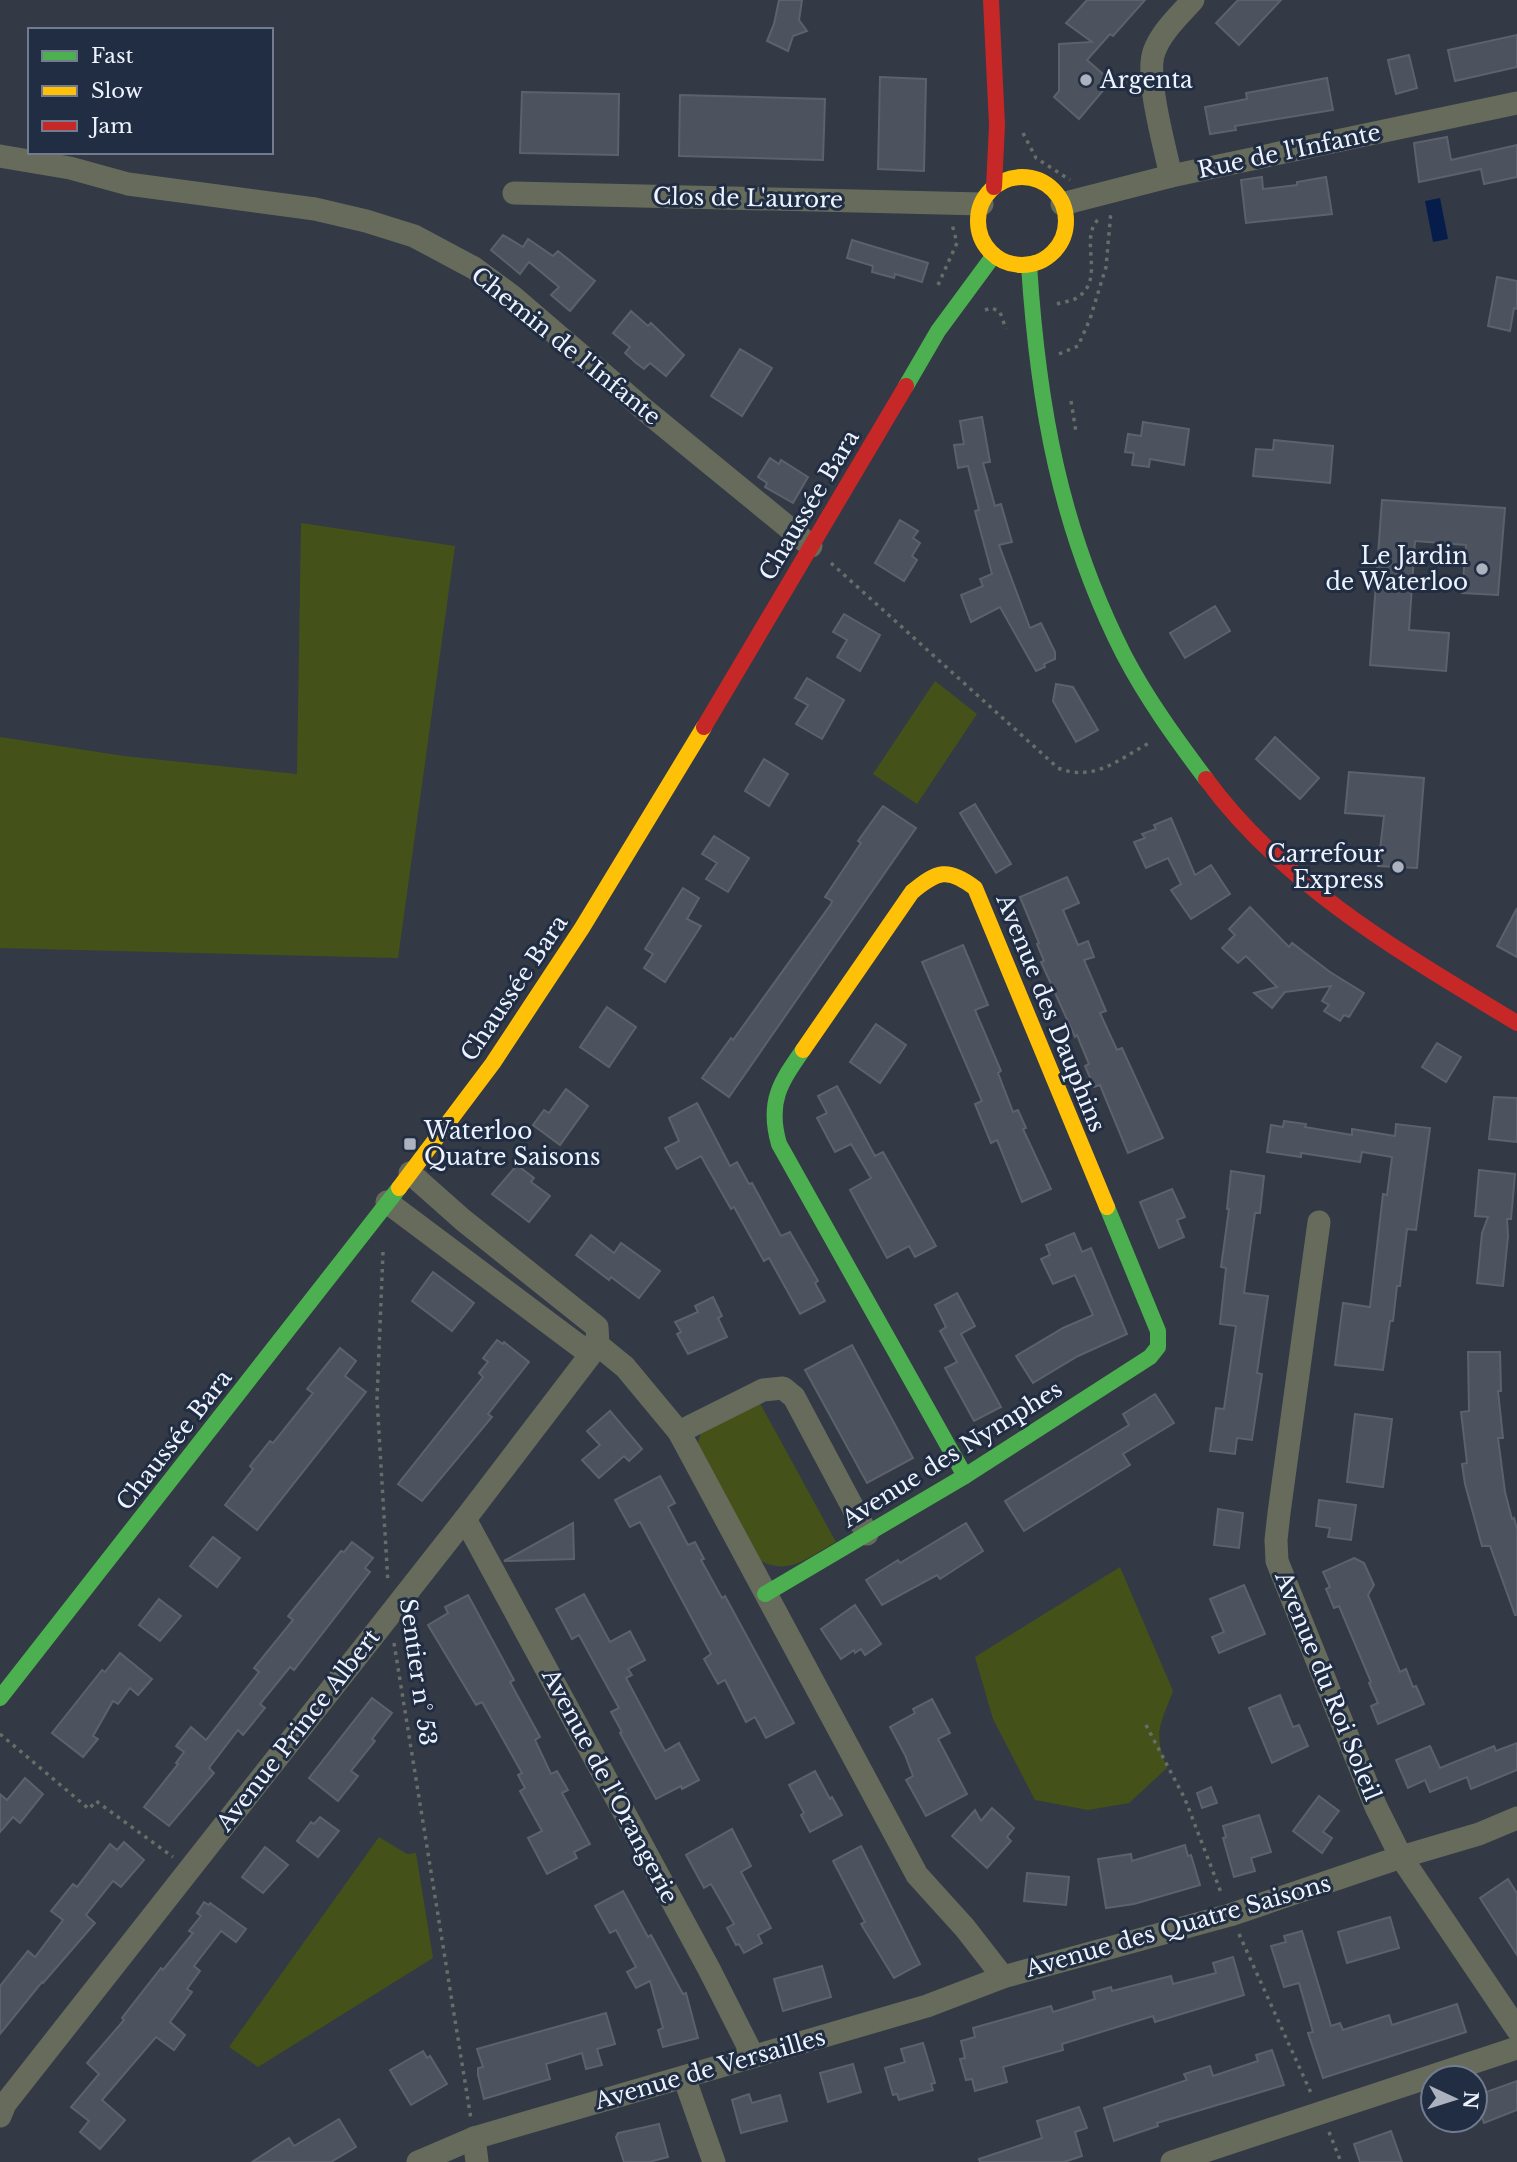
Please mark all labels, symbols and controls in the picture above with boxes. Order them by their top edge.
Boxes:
legend [28,28,273,154]
text: Fast [91,43,133,69]
place label: Argenta [1099,66,1193,94]
marker: Argenta [1078,72,1094,88]
text: Slow [91,78,143,104]
text: Jam [88,113,133,139]
street label: Rue de l'Infante [1195,118,1383,184]
street label: Clos de L'aurore [653,182,843,214]
street label: Chemin de l'Infante [466,261,666,431]
street label: Chaussée Bara [753,425,865,585]
place label: Le Jardin de Waterloo [1325,542,1468,596]
marker: Le Jardin de Waterloo [1474,561,1490,577]
place label: Carrefour Express [1267,840,1384,894]
marker: Carrefour Express [1390,859,1406,875]
street label: Avenue des Dauphins [990,889,1112,1136]
street label: Chaussée Bara [455,909,573,1066]
place label: Waterloo Quatre Saisons [423,1117,600,1171]
marker: Waterloo Quatre Saisons [402,1136,418,1152]
street label: Chaussée Bara [111,1364,238,1516]
street label: Avenue des Nymphes [836,1375,1067,1534]
street label: Avenue du Roi Soleil [1269,1566,1387,1805]
street label: Sentier n° 53 [394,1597,442,1747]
street label: Avenue Prince Albert [210,1623,386,1837]
street label: Avenue de l'Orangerie [536,1663,684,1908]
street label: Avenue des Quatre Saisons [1021,1869,1334,1983]
street label: Avenue de Versailles [591,2023,828,2116]
north arrow [1419,2064,1489,2134]
text: N [1458,2090,1483,2110]

